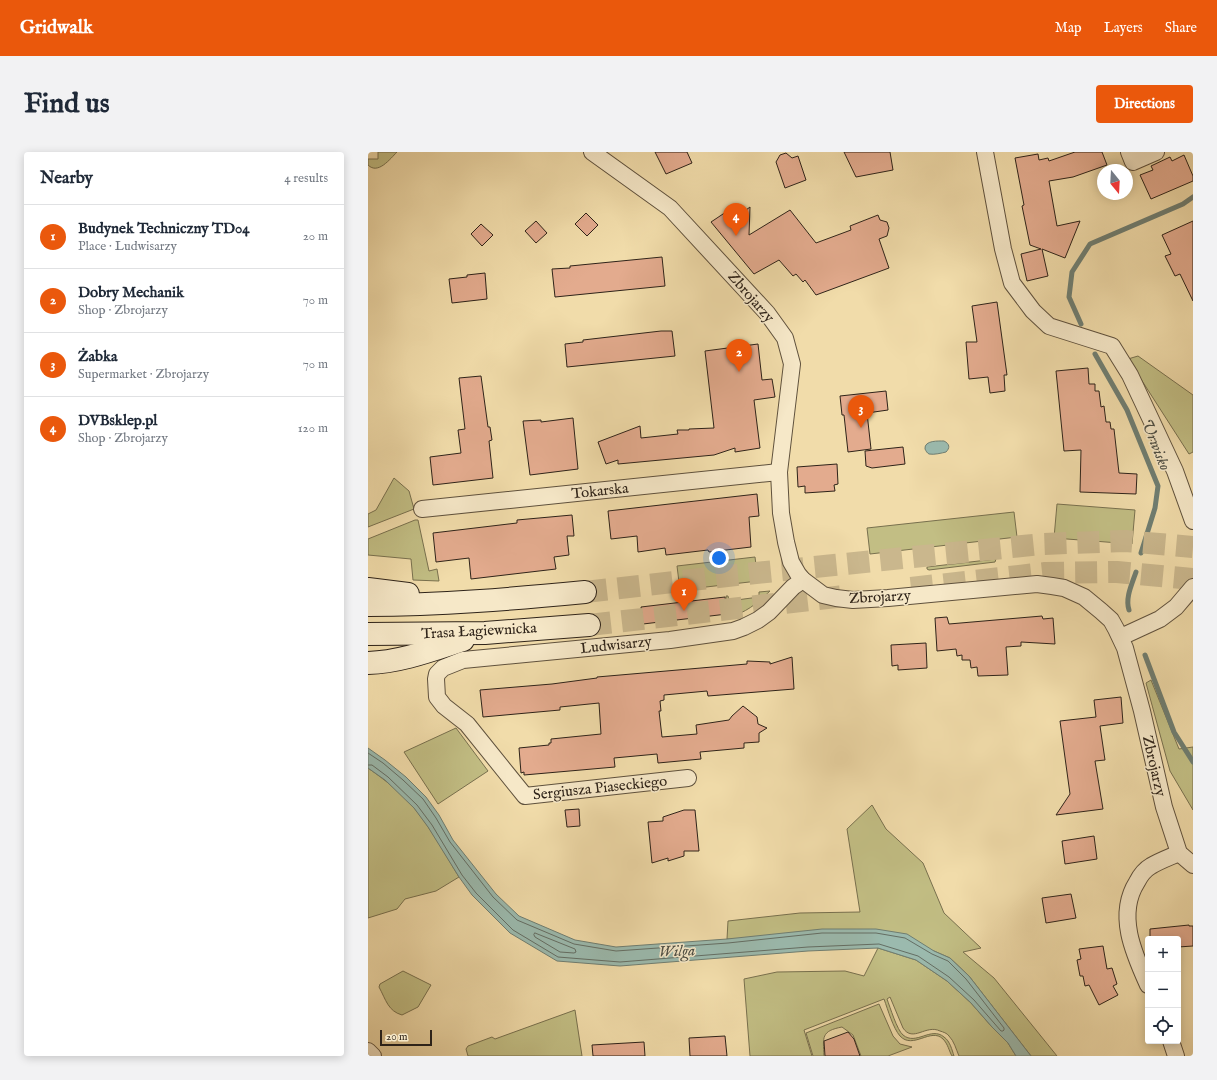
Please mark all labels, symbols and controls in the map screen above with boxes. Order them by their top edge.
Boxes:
text: Gridwalk [20,16,93,40]
text: Map [1055,19,1082,37]
text: Layers [1104,19,1143,37]
text: Share [1165,19,1197,37]
button: Directions [1096,85,1193,123]
text: Find us [24,87,110,122]
north arrow [1097,164,1133,200]
text: Nearby [40,168,93,189]
text: 4 results [284,170,328,187]
pin: 4 [723,203,749,236]
text: Budynek Techniczny TD04 [78,219,250,238]
text: 1 [51,228,55,245]
text: 20 m [303,228,328,245]
text: Place · Ludwisarzy [78,238,177,255]
street label: Zbrojarzy [724,267,779,327]
text: Dobry Mechanik [78,283,184,302]
text: 2 [50,292,56,309]
text: 70 m [303,292,328,309]
text: Shop · Zbrojarzy [78,302,168,319]
pin: 2 [726,339,752,372]
text: Żabka [78,347,117,366]
text: 3 [51,356,55,373]
text: 70 m [303,356,328,373]
text: Supermarket · Zbrojarzy [78,366,209,383]
pin: 3 [848,395,874,428]
text: DVBsklep.pl [78,411,157,430]
water label: Urwisko [1136,416,1174,474]
text: 4 [50,420,56,437]
text: 120 m [298,420,328,437]
text: Shop · Zbrojarzy [78,430,168,447]
street label: Tokarska [570,478,630,503]
your location [709,548,729,568]
pin: 1 [671,578,697,611]
street label: Zbrojarzy [849,586,912,608]
street label: Trasa Łagiewnicka [421,618,538,644]
street label: Ludwisarzy [579,632,653,658]
street label: Zbrojarzy [1138,734,1170,799]
street label: Sergiusza Piaseckiego [532,772,668,804]
map controls [1145,936,1181,1044]
button: + [1145,936,1181,972]
water label: Wilga [658,941,696,963]
button: − [1145,972,1181,1008]
button: locate [1145,1008,1181,1044]
scale bar [380,1028,432,1047]
text: 20 m [386,1030,407,1044]

